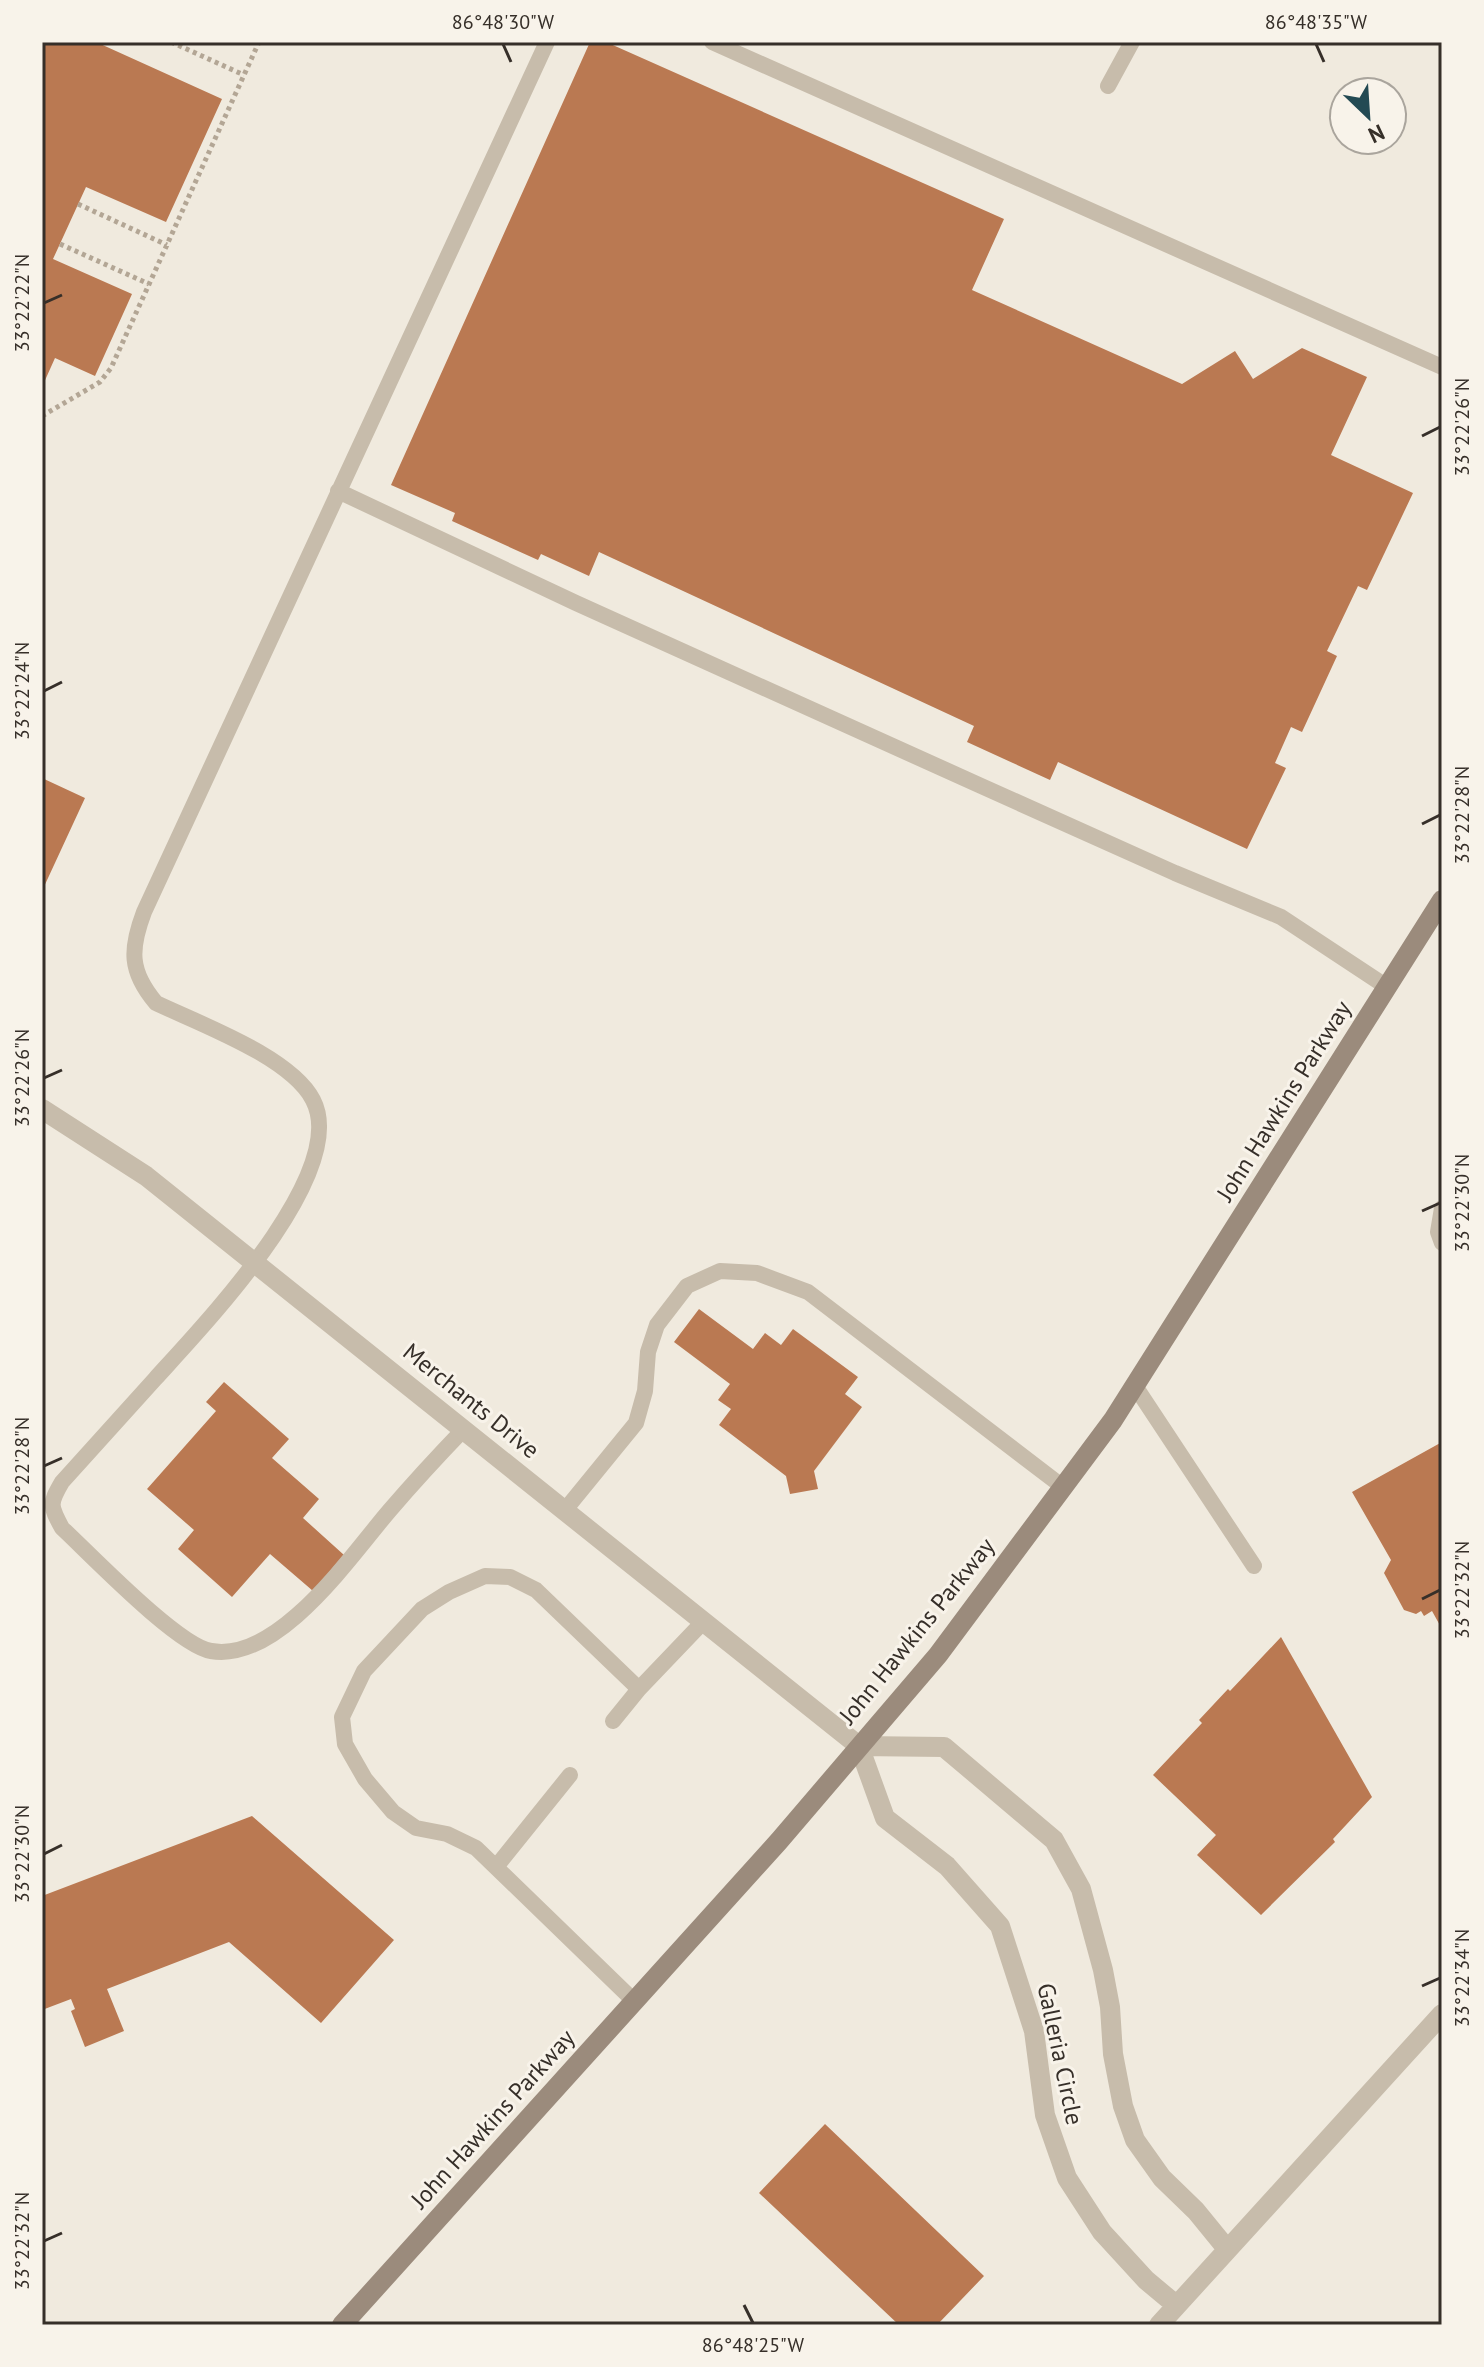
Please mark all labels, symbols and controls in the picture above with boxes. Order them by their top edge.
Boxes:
text: 86°48'30"W [452,9,555,35]
text: 86°48'35"W [1265,9,1368,35]
north arrow [1328,76,1408,156]
text: N [1364,118,1389,150]
text: 33°22'22"N [9,254,35,352]
text: 33°22'26"N [1449,378,1475,476]
text: 33°22'24"N [9,642,35,740]
text: 33°22'28"N [1449,766,1475,864]
street label: John Hawkins Parkway [1209,995,1358,1208]
text: 33°22'26"N [9,1029,35,1127]
text: 33°22'30"N [1449,1154,1475,1252]
street label: Merchants Drive [397,1336,546,1465]
text: 33°22'28"N [9,1417,35,1515]
street label: John Hawkins Parkway [831,1531,1001,1731]
text: 33°22'32"N [1449,1541,1475,1639]
text: 33°22'30"N [9,1805,35,1903]
text: 33°22'34"N [1449,1929,1475,2027]
street label: Galleria Circle [1030,1980,1091,2128]
street label: John Hawkins Parkway [403,2023,581,2215]
text: 33°22'32"N [9,2192,35,2290]
text: 86°48'25"W [702,2332,805,2358]

